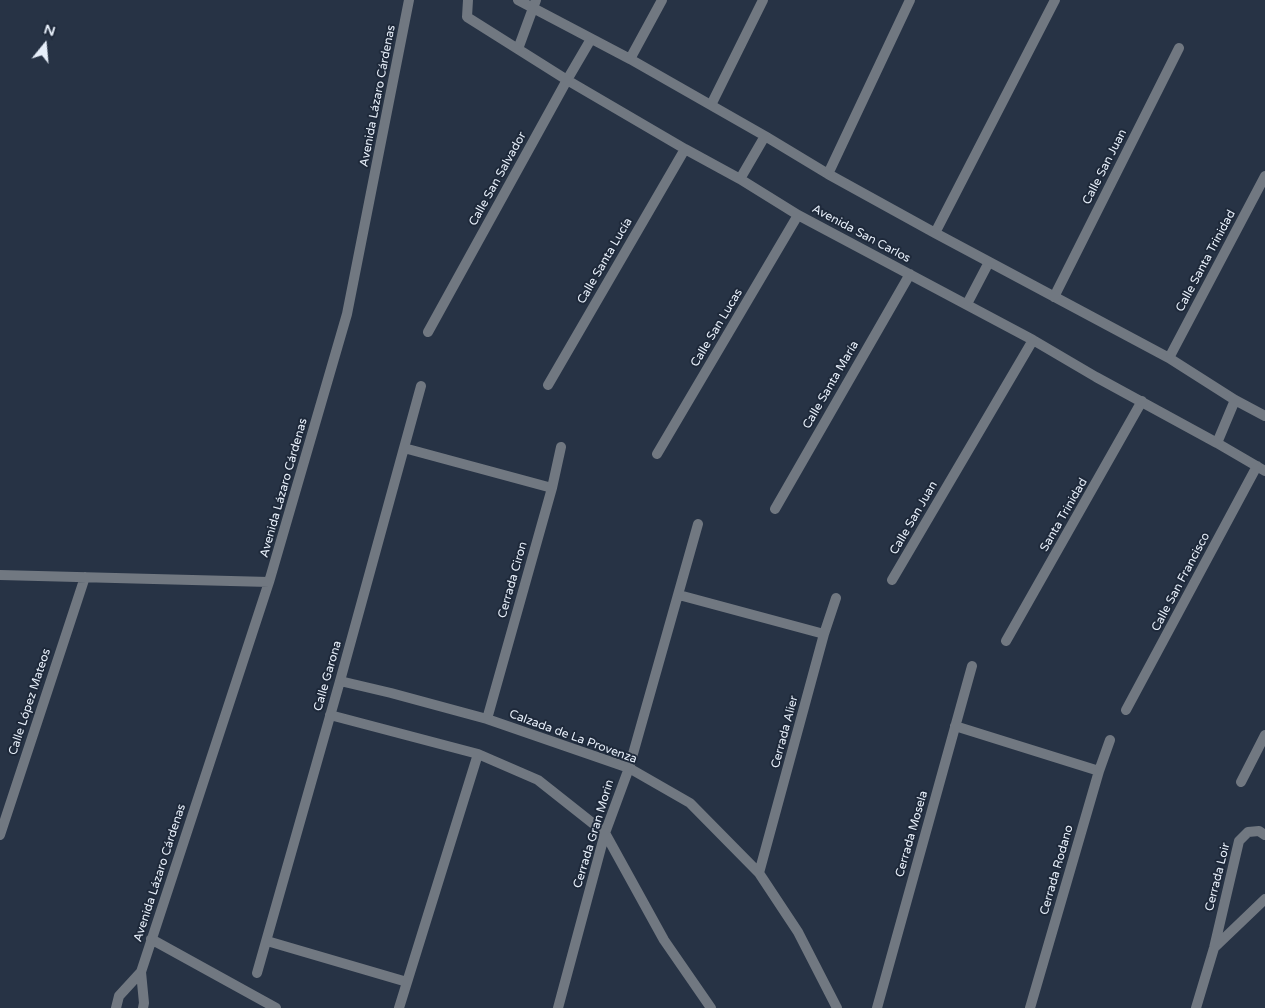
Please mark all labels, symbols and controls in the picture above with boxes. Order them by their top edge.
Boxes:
north arrow [20,20,70,70]
text: N [42,20,57,40]
street label: Avenida Lázaro Cárdenas [357,24,399,168]
street label: Calle San Juan [1080,127,1130,207]
street label: Calle San Salvador [466,130,530,228]
street label: Avenida San Carlos [809,202,913,266]
street label: Calle Santa Trinidad [1173,208,1239,314]
street label: Calle Santa Lucía [574,215,636,307]
street label: Calle San Lucas [688,286,746,370]
street label: Calle Santa María [800,338,862,432]
street label: Avenida Lázaro Cárdenas [257,417,311,559]
street label: Santa Trinidad [1037,476,1091,554]
street label: Calle San Juan [887,479,941,557]
street label: Calle San Francisco [1149,530,1213,634]
street label: Cerrada Ciron [495,540,531,620]
street label: Calle Garona [311,639,345,713]
street label: Calle López Mateos [6,647,54,757]
street label: Cerrada Alier [768,694,802,770]
street label: Calzada de La Provenza [507,707,639,767]
street label: Cerrada Gran Morin [571,778,617,890]
street label: Cerrada Mosela [893,789,931,879]
street label: Avenida Lázaro Cárdenas [131,802,189,944]
street label: Cerrada Rodano [1037,823,1077,917]
street label: Cerrada Loir [1203,841,1233,913]

